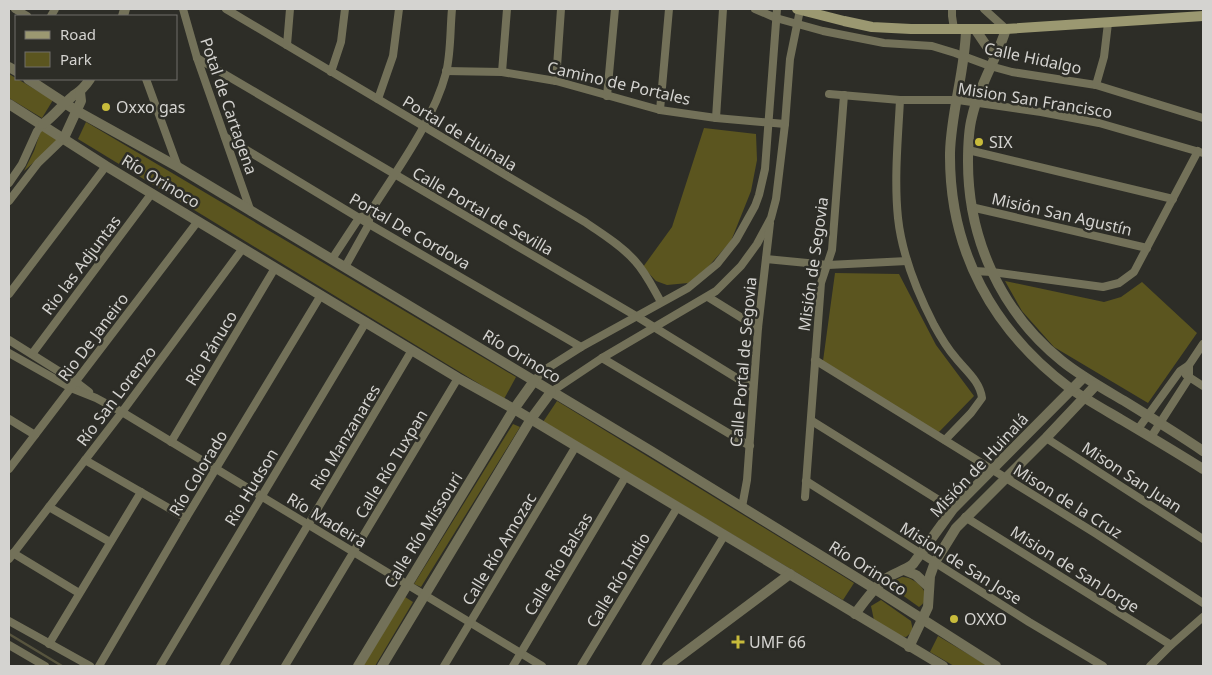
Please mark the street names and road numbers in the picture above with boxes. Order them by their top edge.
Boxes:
street label: Potal de Cartagena [195,35,263,177]
street label: Calle Hidalgo [982,37,1084,79]
street label: Camino de Portales [545,56,693,110]
street label: Mision San Francisco [956,77,1114,123]
street label: Portal de Huinala [399,90,521,176]
street label: Río Orinoco [118,149,204,213]
street label: Calle Portal de Sevilla [408,162,558,260]
street label: Portal De Cordova [345,187,475,275]
street label: Misión San Agustín [990,187,1134,241]
street label: Misión de Segovia [793,195,833,333]
street label: Rio las Adjuntas [36,211,126,319]
street label: Calle Portal de Segovia [725,276,761,448]
street label: Rio De Janeiro [53,288,133,386]
street label: Río Pánuco [180,306,242,390]
street label: Río Orinoco [479,324,565,388]
street label: Río San Lorenzo [71,341,161,451]
street label: Rio Manzanares [305,380,385,494]
street label: Calle Río Tuxpan [350,405,432,523]
street label: Misión de Huinalá [925,408,1033,522]
street label: Río Colorado [164,426,232,520]
street label: Mison San Juan [1078,436,1186,518]
street label: Rio Hudson [219,444,283,530]
street label: Mison de la Cruz [1009,459,1127,543]
street label: Calle Río Missouri [379,468,467,592]
street label: Río Madeira [283,487,371,553]
street label: Calle Río Amozac [457,488,541,609]
street label: Calle Río Balsas [519,509,597,619]
street label: Mision de San Jose [896,517,1026,609]
street label: Mision de San Jorge [1006,520,1144,618]
street label: Calle Río Indio [581,528,655,632]
street label: Río Orinoco [825,535,911,601]

